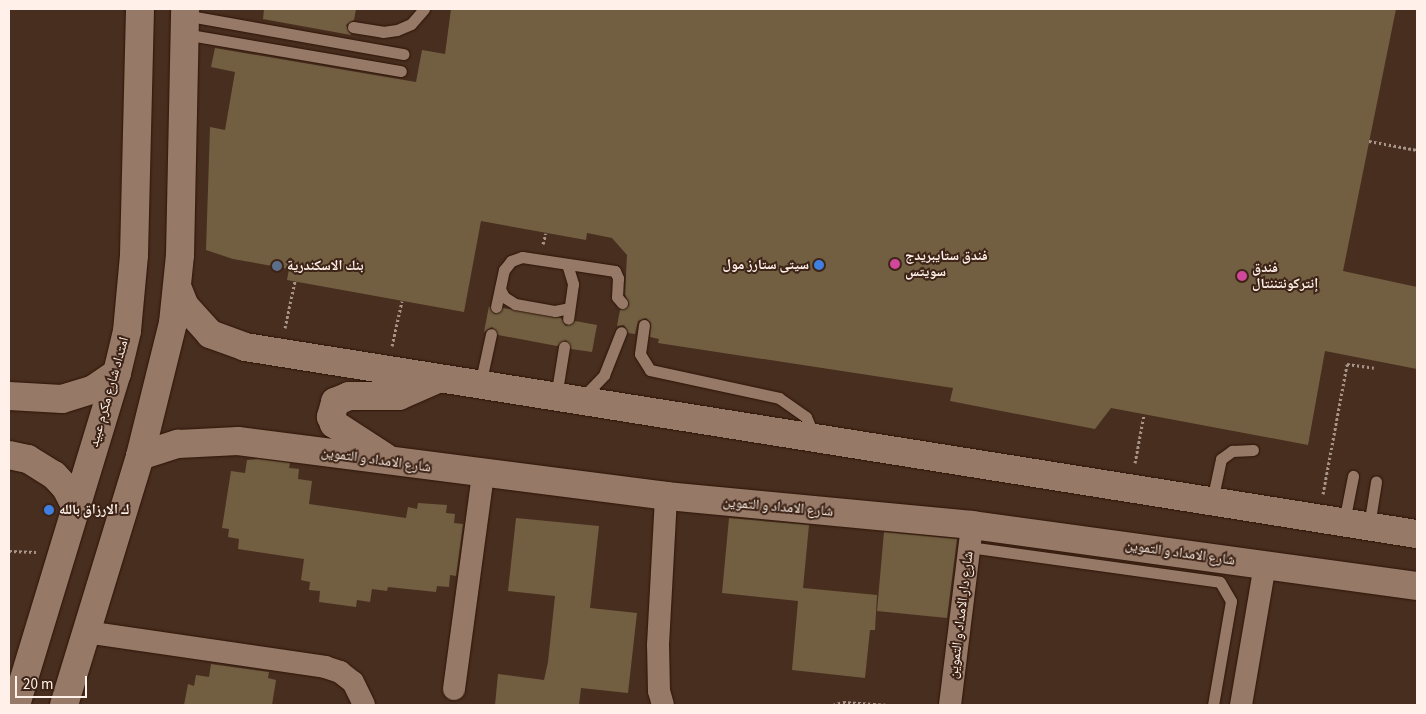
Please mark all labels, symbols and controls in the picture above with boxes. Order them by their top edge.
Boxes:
place label: فندق ستايبريدج سويتس [905,248,988,280]
place label: سيتى ستارز مول [722,257,809,273]
place label: بنك الاسكندرية [287,258,364,274]
marker: فندق ستايبريدج سويتس [889,258,901,270]
marker: سيتى ستارز مول [813,259,825,271]
marker: بنك الاسكندرية [271,260,283,272]
place label: فندق إنتركونتننتال [1252,260,1318,292]
marker: فندق إنتركونتننتال [1236,270,1248,282]
street label: امتداد شارع مكرم عبيد [85,335,133,449]
street label: شارع الامداد و التموين [320,444,432,476]
street label: شارع الامداد و التموين [722,494,834,520]
place label: ك الارزاق بالله [59,502,129,518]
marker: ك الارزاق بالله [43,504,55,516]
street label: شارع الامداد و التموين [1124,537,1236,569]
street label: شارع دار الامداد و التموين [945,550,977,680]
scale bar [18,666,90,698]
text: 20 m [23,674,53,695]

